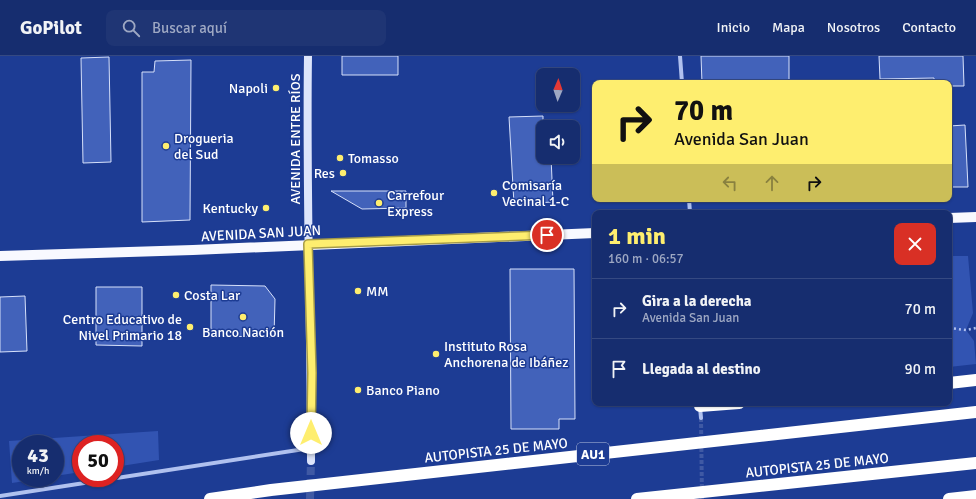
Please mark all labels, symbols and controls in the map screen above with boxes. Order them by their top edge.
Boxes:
search box [106,10,386,46]
text: GoPilot [20,16,82,40]
icon: search [120,17,142,39]
text: Buscar aquí [152,19,227,37]
text: Inicio [717,19,750,36]
text: Mapa [772,19,805,36]
text: Nosotros [827,19,880,36]
text: Contacto [902,19,956,36]
north arrow [536,68,580,112]
map controls [536,68,580,164]
street label: AVENIDA ENTRE RÍOS [287,73,304,205]
place label: Napoli [229,80,268,97]
marker: Napoli [271,83,281,93]
text: 70 m [674,94,733,128]
icon: right [608,96,660,148]
button: sound [536,120,580,164]
text: Avenida San Juan [674,128,809,150]
place label: Drogueria del Sud [174,130,234,163]
marker: Drogueria del Sud [161,141,171,151]
place label: Tomasso [348,150,399,167]
marker: Tomasso [335,153,345,163]
place label: Res [314,165,335,182]
marker: Res [338,168,348,178]
icon: left [719,172,741,194]
icon: ahead [761,172,783,194]
icon: right [803,172,825,194]
place label: Comisaría Vecinal 1-C [502,177,569,210]
place label: Carrefour Express [387,187,445,220]
marker: Comisaría Vecinal 1-C [489,188,499,198]
marker: Carrefour Express [374,198,384,208]
place label: Kentucky [203,200,258,217]
marker: Kentucky [261,203,271,213]
pin [530,218,564,252]
text: 1 min [608,221,666,251]
street label: AVENIDA SAN JUAN [200,222,322,245]
button: close [894,223,936,265]
icon: arrive [536,224,558,246]
text: 160 m · 06:57 [608,251,684,267]
place label: MM [366,283,389,300]
marker: MM [353,286,363,296]
place label: Costa Lar [184,287,241,304]
marker: Costa Lar [171,290,181,300]
text: Gira a la derecha [642,292,752,310]
icon: right [608,298,630,320]
text: 70 m [905,300,936,318]
text: Avenida San Juan [642,310,739,326]
place label: Centro Educativo de Nivel Primario 18 [63,311,182,344]
marker: Banco Nación [238,312,248,322]
marker: Centro Educativo de Nivel Primario 18 [185,322,195,332]
place label: Banco Nación [202,324,284,341]
place label: Instituto Rosa Anchorena de Ibáñez [444,338,568,371]
marker: Instituto Rosa Anchorena de Ibáñez [431,349,441,359]
icon: arrive [608,358,630,380]
text: Llegada al destino [642,360,761,378]
text: 90 m [905,360,936,378]
place label: Banco Piano [366,382,440,399]
marker: Banco Piano [353,385,363,395]
position arrow [290,412,332,454]
speed limit sign: 50 [72,435,124,487]
street label: AUTOPISTA 25 DE MAYO [424,435,569,466]
text: 43 [27,443,49,468]
road number: AU1 [577,443,609,465]
street label: AUTOPISTA 25 DE MAYO [745,450,890,481]
text: km/h [27,465,49,477]

